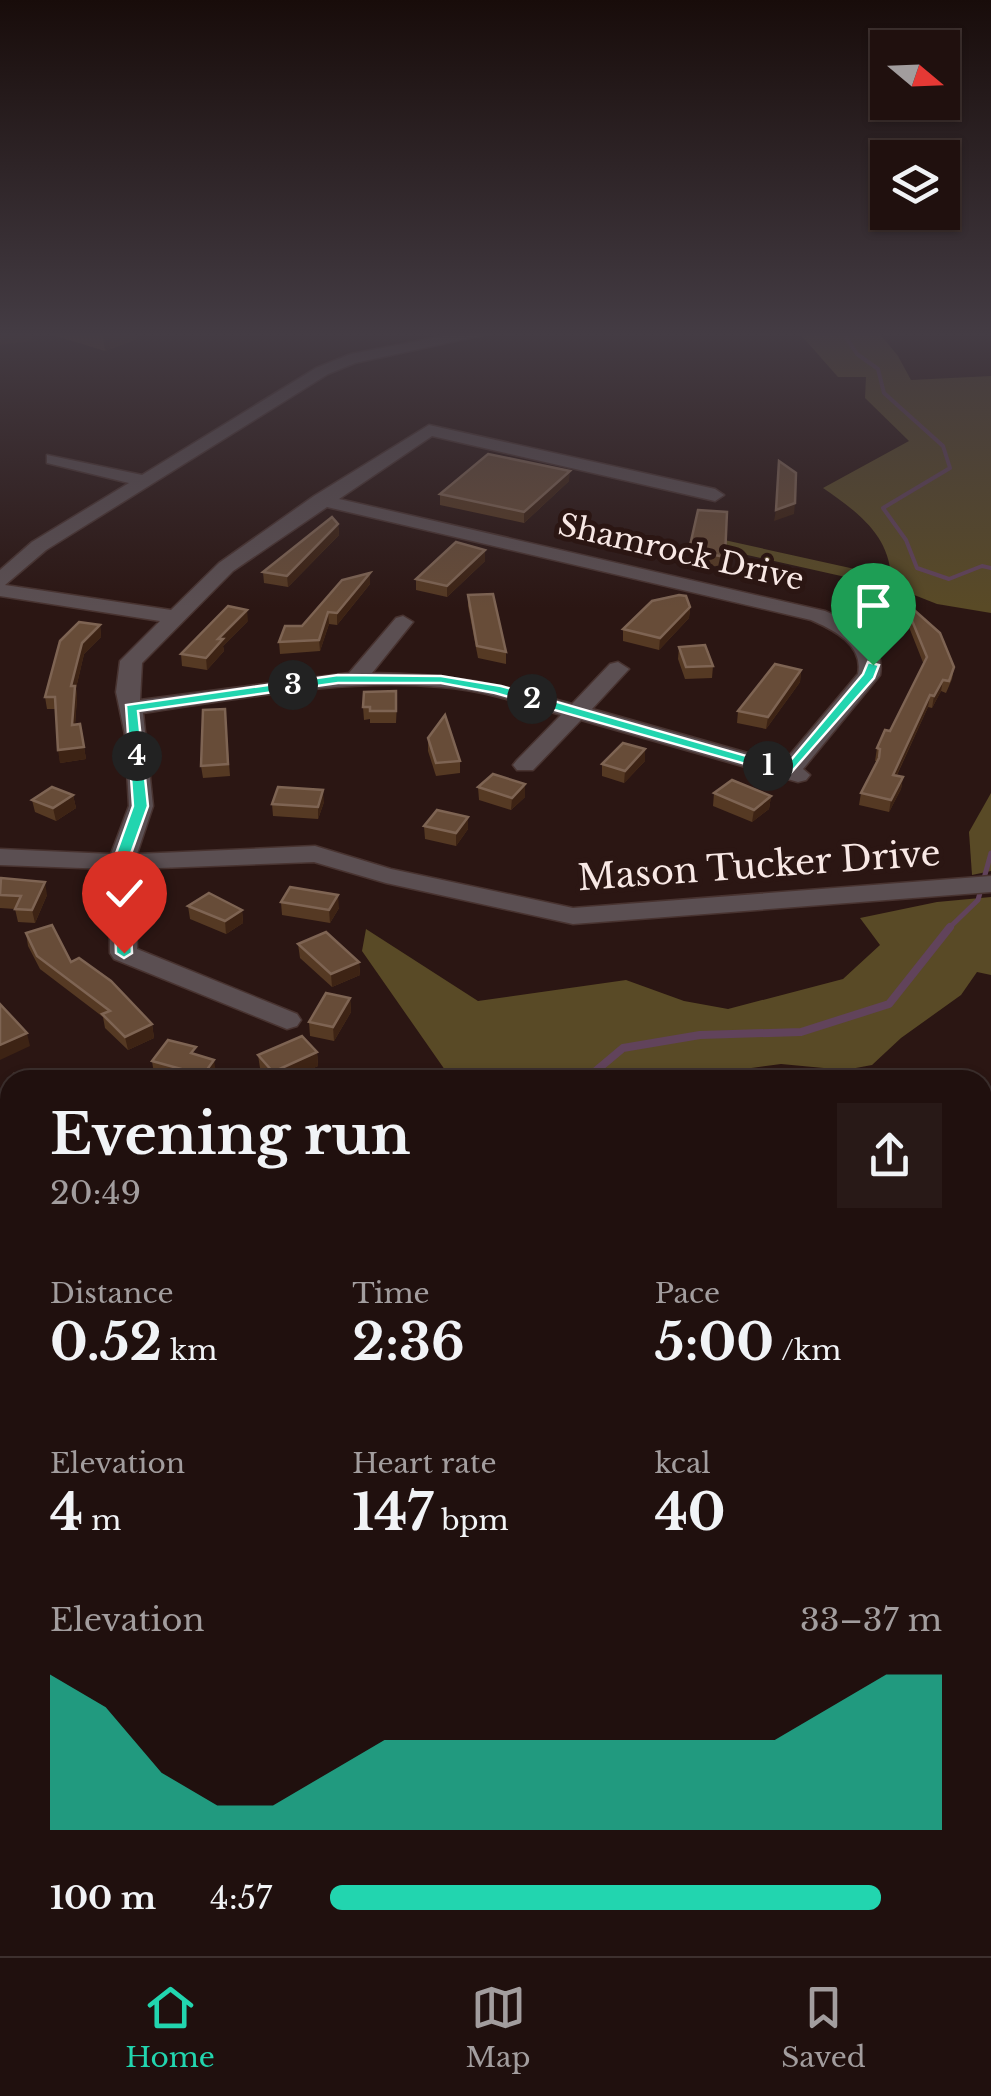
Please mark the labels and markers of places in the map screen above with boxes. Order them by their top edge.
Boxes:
pin [831,563,916,666]
pin: 3 [268,660,318,710]
pin: 2 [507,674,557,724]
pin: 4 [112,731,162,781]
pin: 1 [743,741,793,791]
pin [82,851,167,954]

